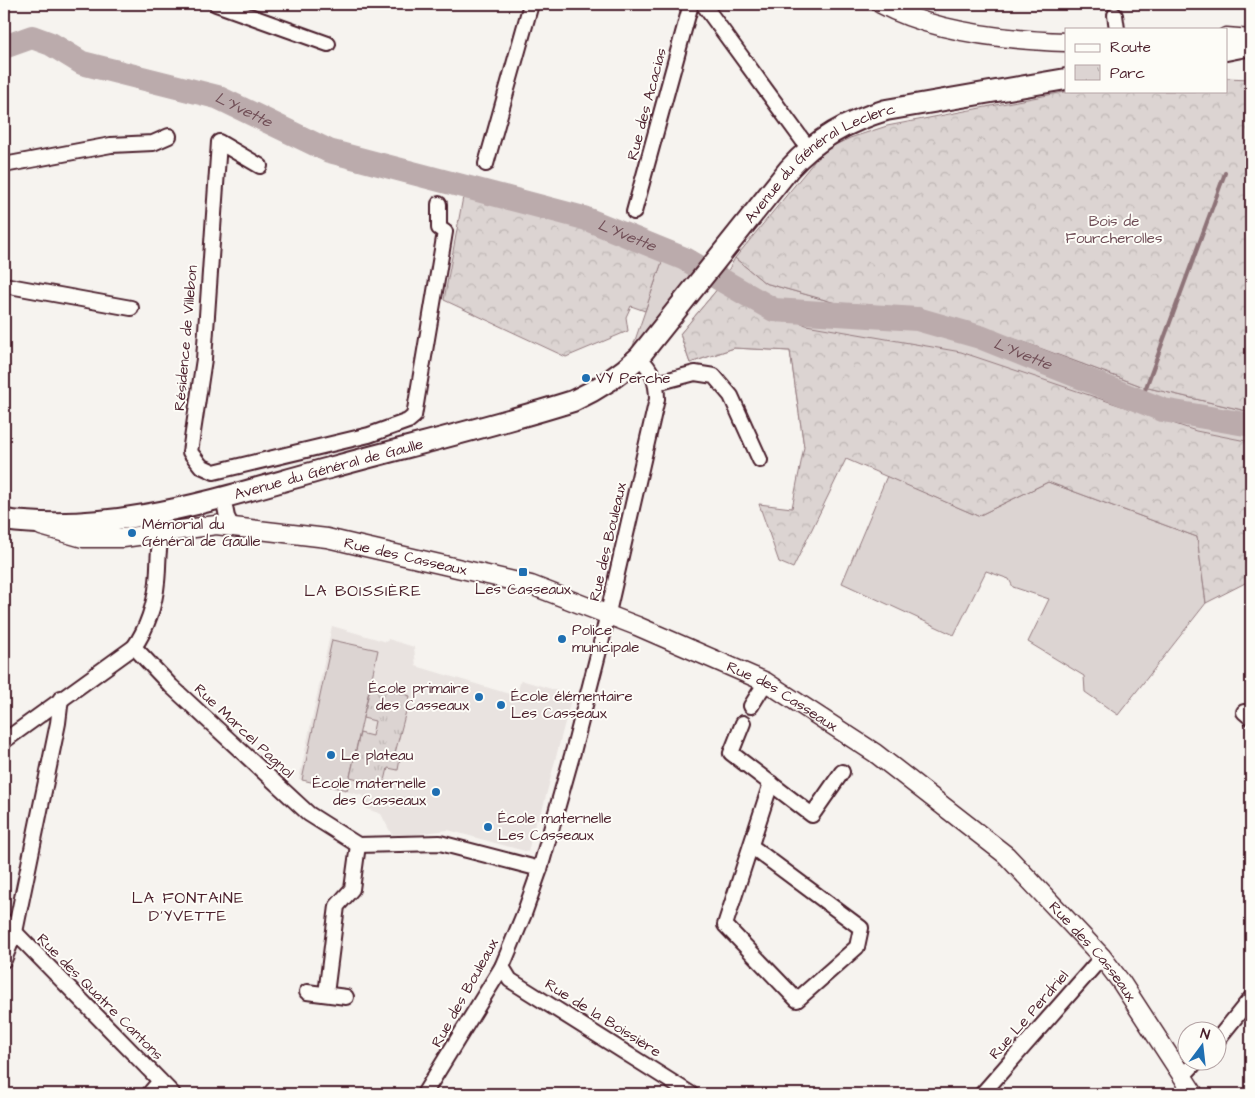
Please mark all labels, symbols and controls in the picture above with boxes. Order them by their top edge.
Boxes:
legend [1065,28,1228,92]
text: Route [1110,37,1151,58]
street label: Rue des Acacias [622,45,672,162]
text: Parc [1110,63,1145,84]
water label: L'Yvette [211,87,277,133]
street label: Avenue du Général Leclerc [739,98,898,227]
park label: Bois de Fourcherolles [1066,211,1163,249]
water label: L'Yvette [595,214,661,258]
street label: Résidence de Villebon [169,264,203,412]
water label: L'Yvette [990,333,1056,376]
place label: VY Perche [596,368,670,389]
marker: VY Perche [580,372,592,384]
street label: Avenue du Général de Gaulle [232,433,425,505]
street label: Rue des Bouleaux [584,480,632,603]
place label: Mémorial du Général de Gaulle [142,514,261,552]
marker: Mémorial du Général de Gaulle [126,527,138,539]
street label: Rue des Casseaux [342,532,470,581]
marker: Les Casseaux [517,566,529,578]
place label: Les Casseaux [475,579,572,600]
district label: LA BOISSIÈRE [304,580,422,602]
place label: Police municipale [572,620,639,658]
marker: Police municipale [556,633,568,645]
street label: Rue des Casseaux [723,656,843,737]
place label: École primaire des Casseaux [369,678,470,716]
street label: Rue Marcel Pagnol [189,679,299,784]
place label: École élémentaire Les Casseaux [511,686,633,724]
marker: École primaire des Casseaux [473,691,485,703]
marker: École élémentaire Les Casseaux [495,699,507,711]
place label: Le plateau [341,745,414,766]
marker: Le plateau [325,749,337,761]
place label: École maternelle des Casseaux [313,773,427,811]
marker: École maternelle des Casseaux [430,786,442,798]
place label: École maternelle Les Casseaux [498,808,612,846]
marker: École maternelle Les Casseaux [482,821,494,833]
district label: LA FONTAINE D'YVETTE [132,887,244,927]
street label: Rue des Casseaux [1044,897,1142,1006]
street label: Rue des Quatre Cantons [32,929,168,1065]
street label: Rue des Bouleaux [426,934,504,1051]
street label: Rue Le Perdriel [984,966,1074,1064]
street label: Rue de la Boissière [541,974,665,1062]
north arrow [1178,1020,1228,1070]
text: N [1198,1024,1212,1045]

